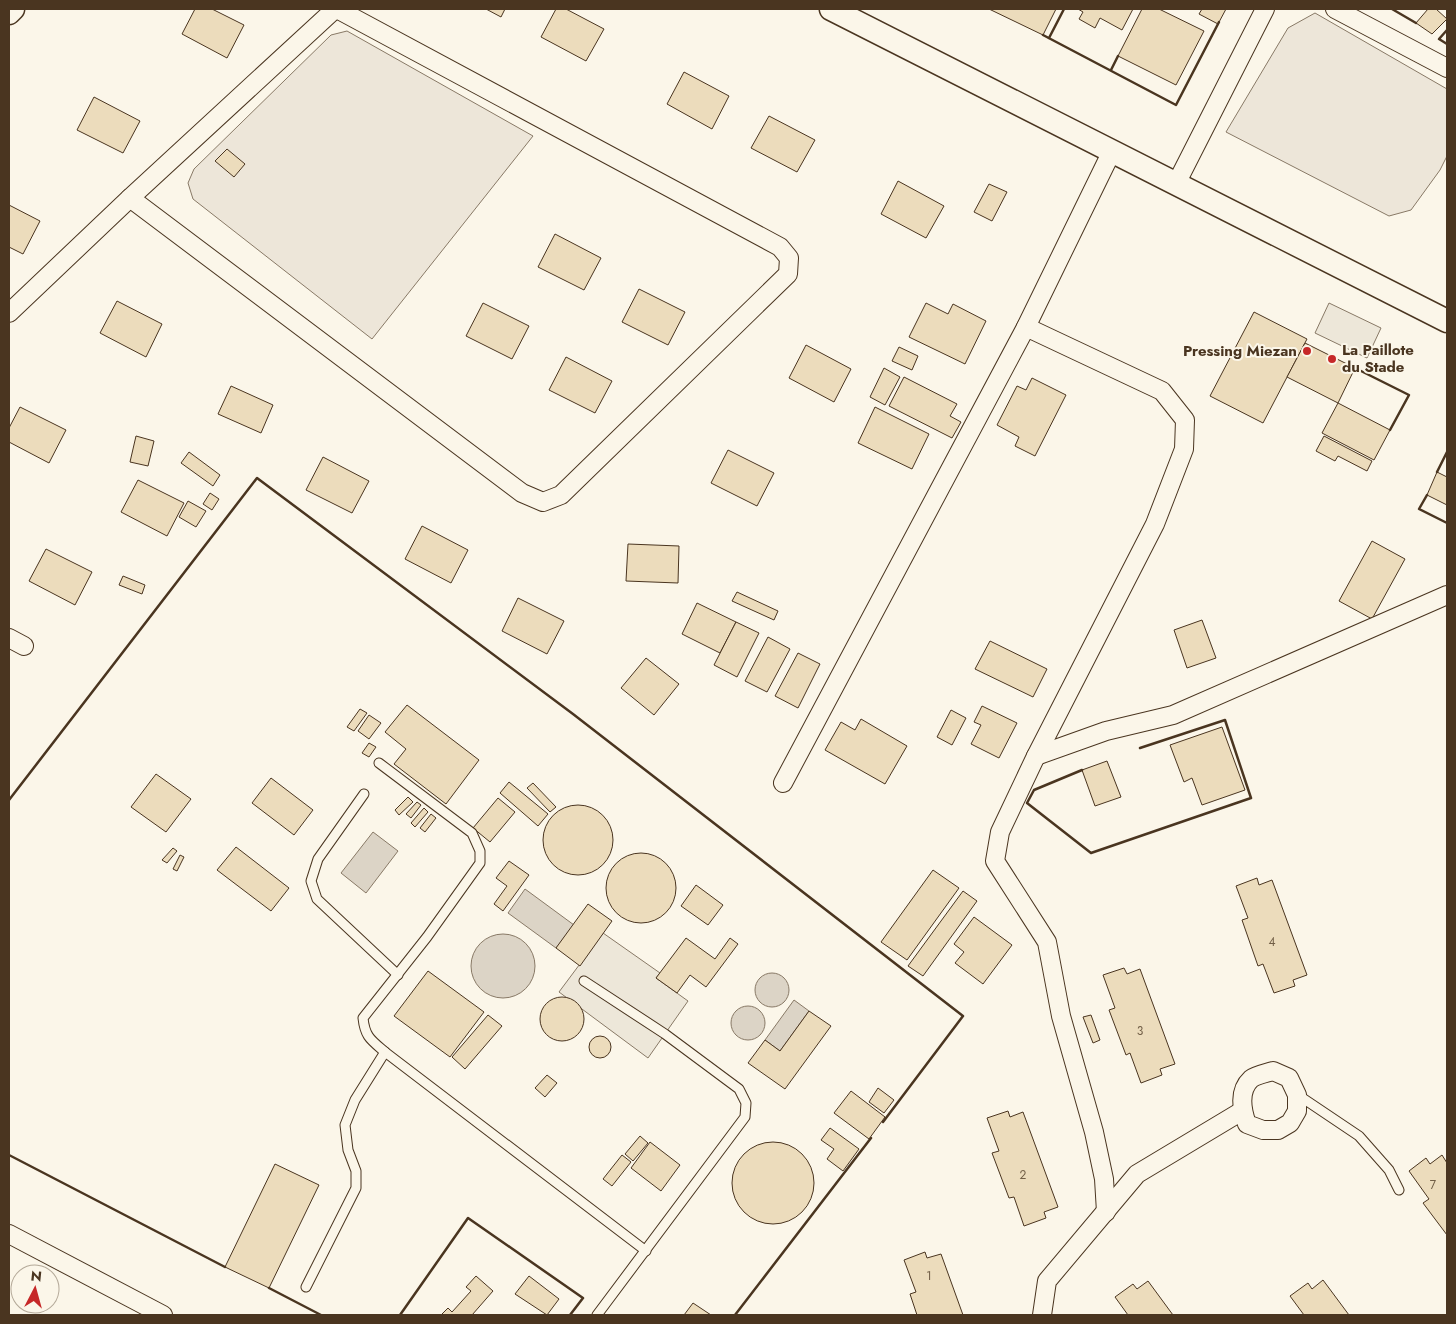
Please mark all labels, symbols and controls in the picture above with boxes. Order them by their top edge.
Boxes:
place label: La Paillote du Stade [1342,339,1414,378]
place label: Pressing Miezan [1183,340,1297,362]
marker: Pressing Miezan [1301,345,1313,357]
marker: La Paillote du Stade [1326,353,1338,365]
house number: 4 [1269,933,1276,951]
house number: 3 [1137,1022,1144,1040]
house number: 2 [1020,1166,1027,1184]
house number: 7 [1430,1176,1437,1194]
north arrow [10,1264,60,1314]
text: N [30,1266,43,1287]
house number: 1 [926,1267,932,1285]

